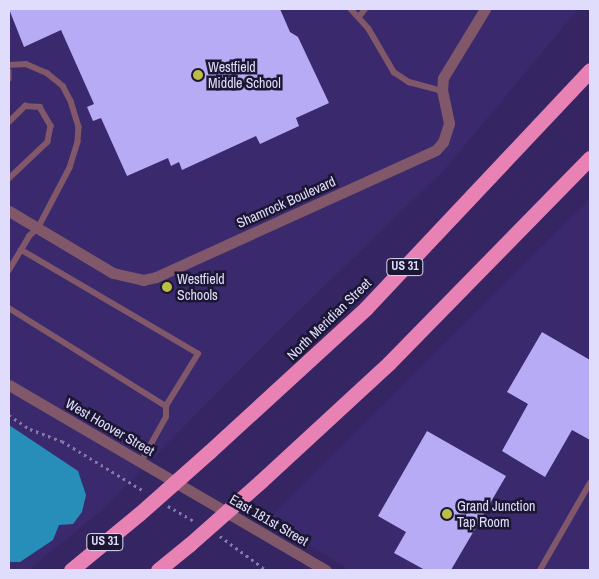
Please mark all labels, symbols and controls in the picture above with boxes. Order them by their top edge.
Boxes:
place label: Westfield Middle School [208,59,281,92]
marker: Westfield Middle School [192,69,204,81]
street label: Shamrock Boulevard [234,173,338,231]
road number: US 31 [386,258,424,276]
place label: Westfield Schools [177,271,225,304]
street label: North Meridian Street [283,275,375,363]
marker: Westfield Schools [161,281,173,293]
street label: West Hoover Street [63,395,157,459]
street label: East 181st Street [227,491,311,549]
place label: Grand Junction Tap Room [457,498,535,530]
marker: Grand Junction Tap Room [441,508,453,520]
road number: US 31 [86,532,124,552]

